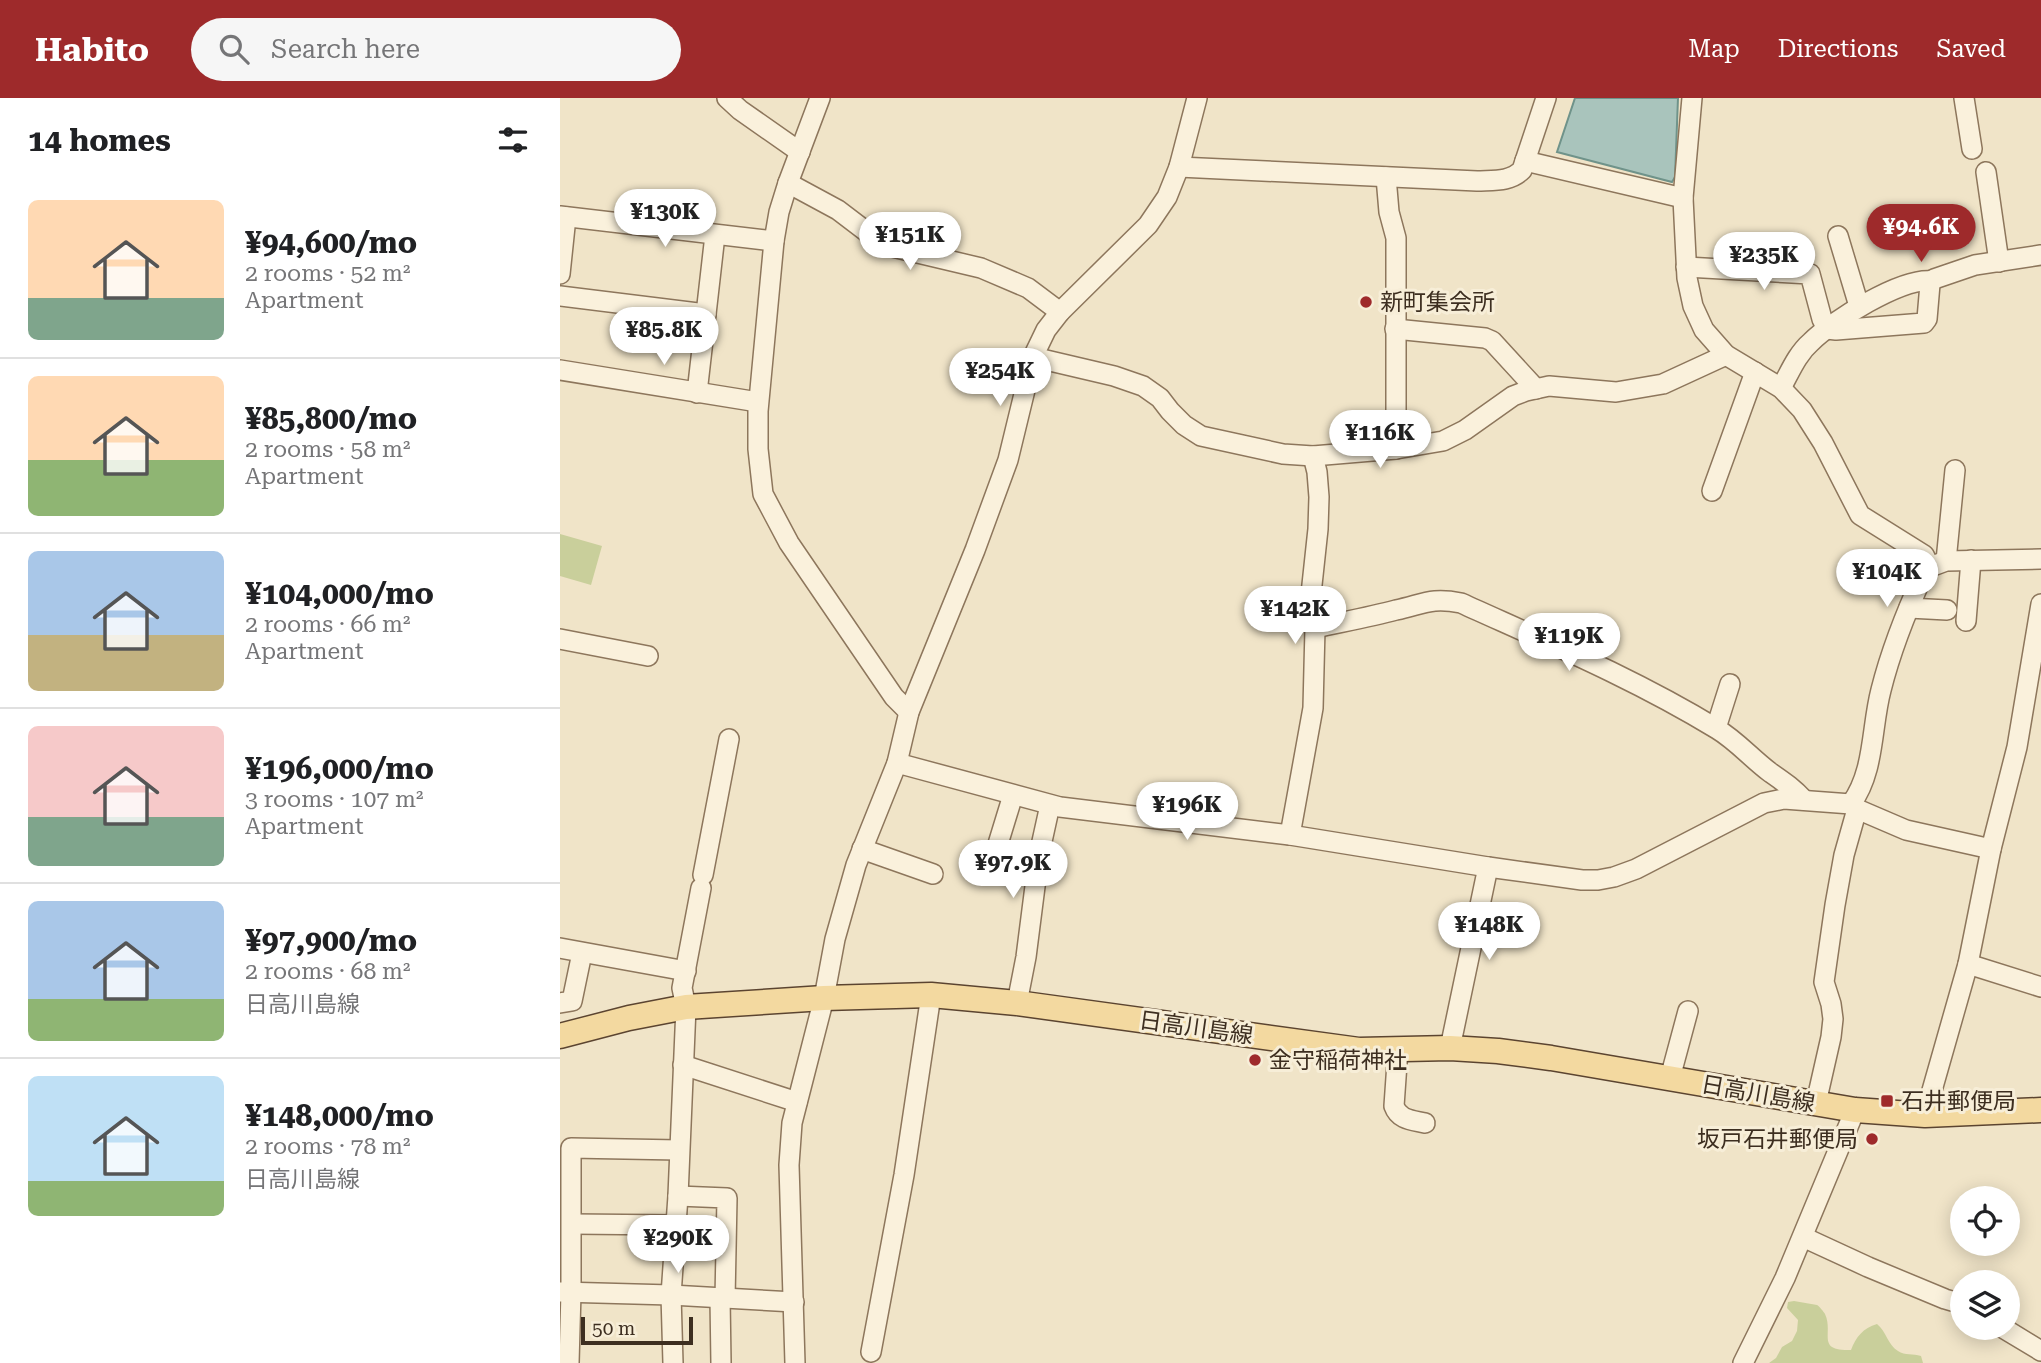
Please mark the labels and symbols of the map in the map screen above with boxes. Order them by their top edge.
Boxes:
pin: ¥130K [616,190,714,249]
pin: ¥94.6K [1864,204,1978,264]
pin: ¥151K [861,212,959,272]
pin: ¥235K [1715,232,1813,292]
place label: 新町集会所 [1380,289,1495,316]
marker: 新町集会所 [1358,294,1374,310]
pin: ¥85.8K [607,308,721,367]
pin: ¥254K [951,348,1049,408]
pin: ¥116K [1331,410,1429,470]
pin: ¥104K [1838,550,1936,609]
pin: ¥142K [1246,587,1344,646]
pin: ¥119K [1520,614,1618,673]
pin: ¥196K [1138,782,1236,842]
pin: ¥97.9K [956,840,1070,900]
pin: ¥148K [1440,902,1538,962]
street label: 日高川島線 [1137,1007,1255,1049]
place label: 金守稲荷神社 [1269,1047,1407,1074]
marker: 金守稲荷神社 [1247,1052,1263,1068]
street label: 日高川島線 [1699,1071,1817,1117]
place label: 石井郵便局 [1901,1088,2016,1115]
marker: 石井郵便局 [1879,1093,1895,1109]
place label: 坂戸石井郵便局 [1697,1126,1858,1153]
marker: 坂戸石井郵便局 [1864,1131,1880,1147]
pin: ¥290K [629,1216,727,1275]
scale bar [581,1314,693,1346]

